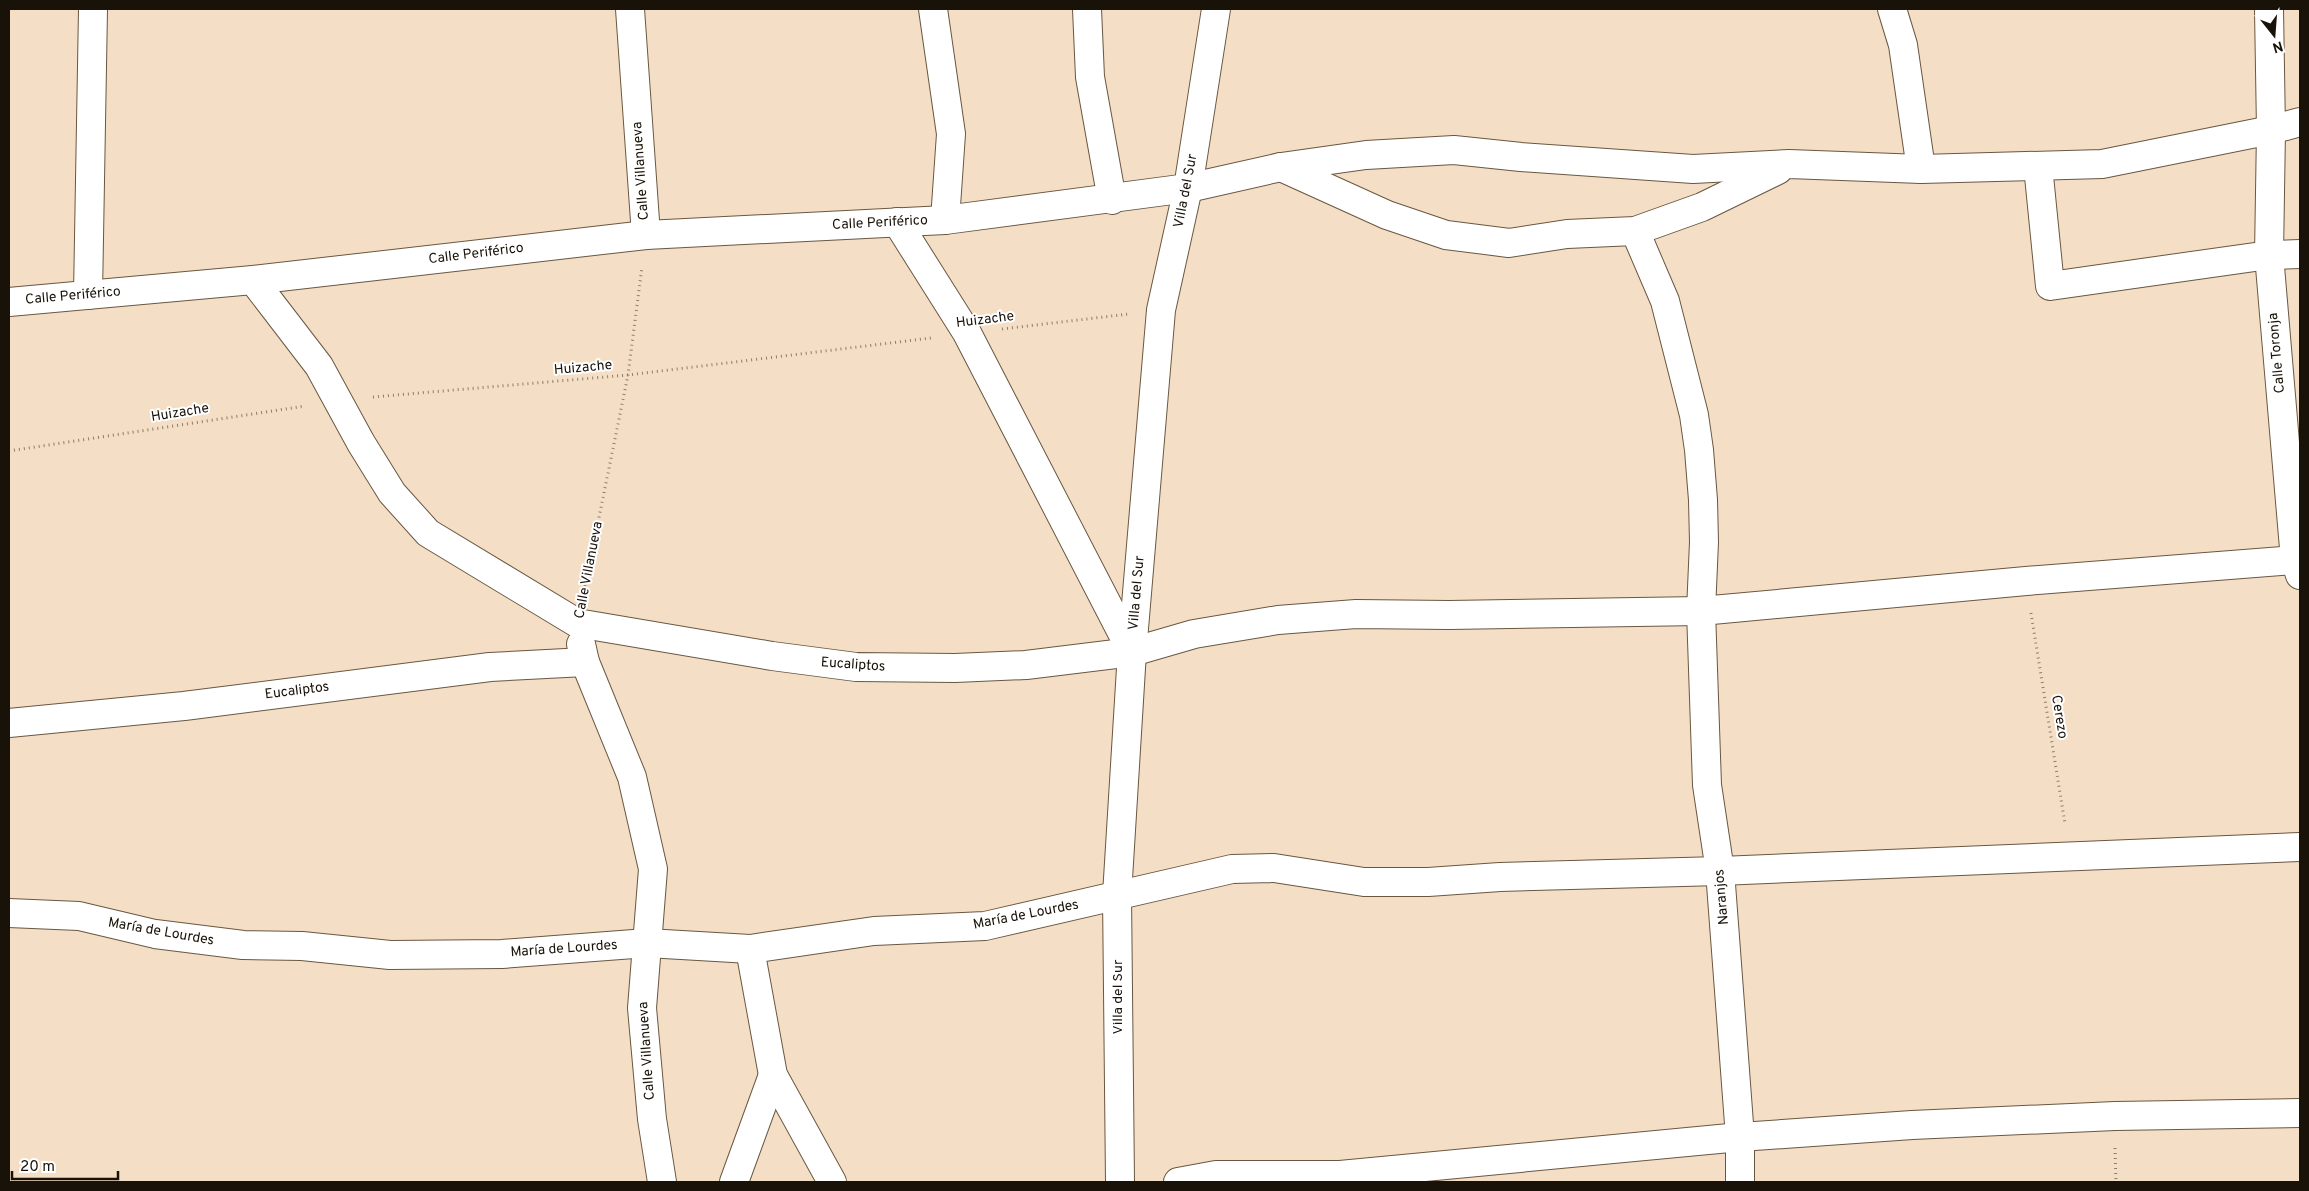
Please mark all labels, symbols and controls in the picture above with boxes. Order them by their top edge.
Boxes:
north arrow [2249,10,2299,60]
text: N [2270,36,2285,56]
street label: Calle Villanueva [629,121,653,221]
street label: Villa del Sur [1171,152,1202,229]
street label: Calle Periférico [832,212,928,234]
street label: Calle Periférico [427,240,525,268]
street label: Calle Periférico [25,283,122,309]
street label: Huizache [955,308,1015,332]
street label: Calle Toronja [2265,312,2289,394]
street label: Huizache [553,357,613,379]
street label: Huizache [150,400,210,426]
street label: Calle Villanueva [571,520,607,620]
street label: Villa del Sur [1125,554,1149,631]
street label: Eucaliptos [820,654,886,676]
street label: Eucaliptos [264,679,330,703]
street label: Cerezo [2047,694,2071,740]
street label: Naranjos [1711,868,1733,926]
street label: María de Lourdes [972,896,1080,934]
street label: María de Lourdes [107,914,215,950]
street label: María de Lourdes [510,937,618,961]
street label: Villa del Sur [1110,959,1127,1034]
street label: Calle Villanueva [635,1001,659,1101]
scale bar [12,1148,119,1180]
text: 20 m [20,1158,55,1177]

